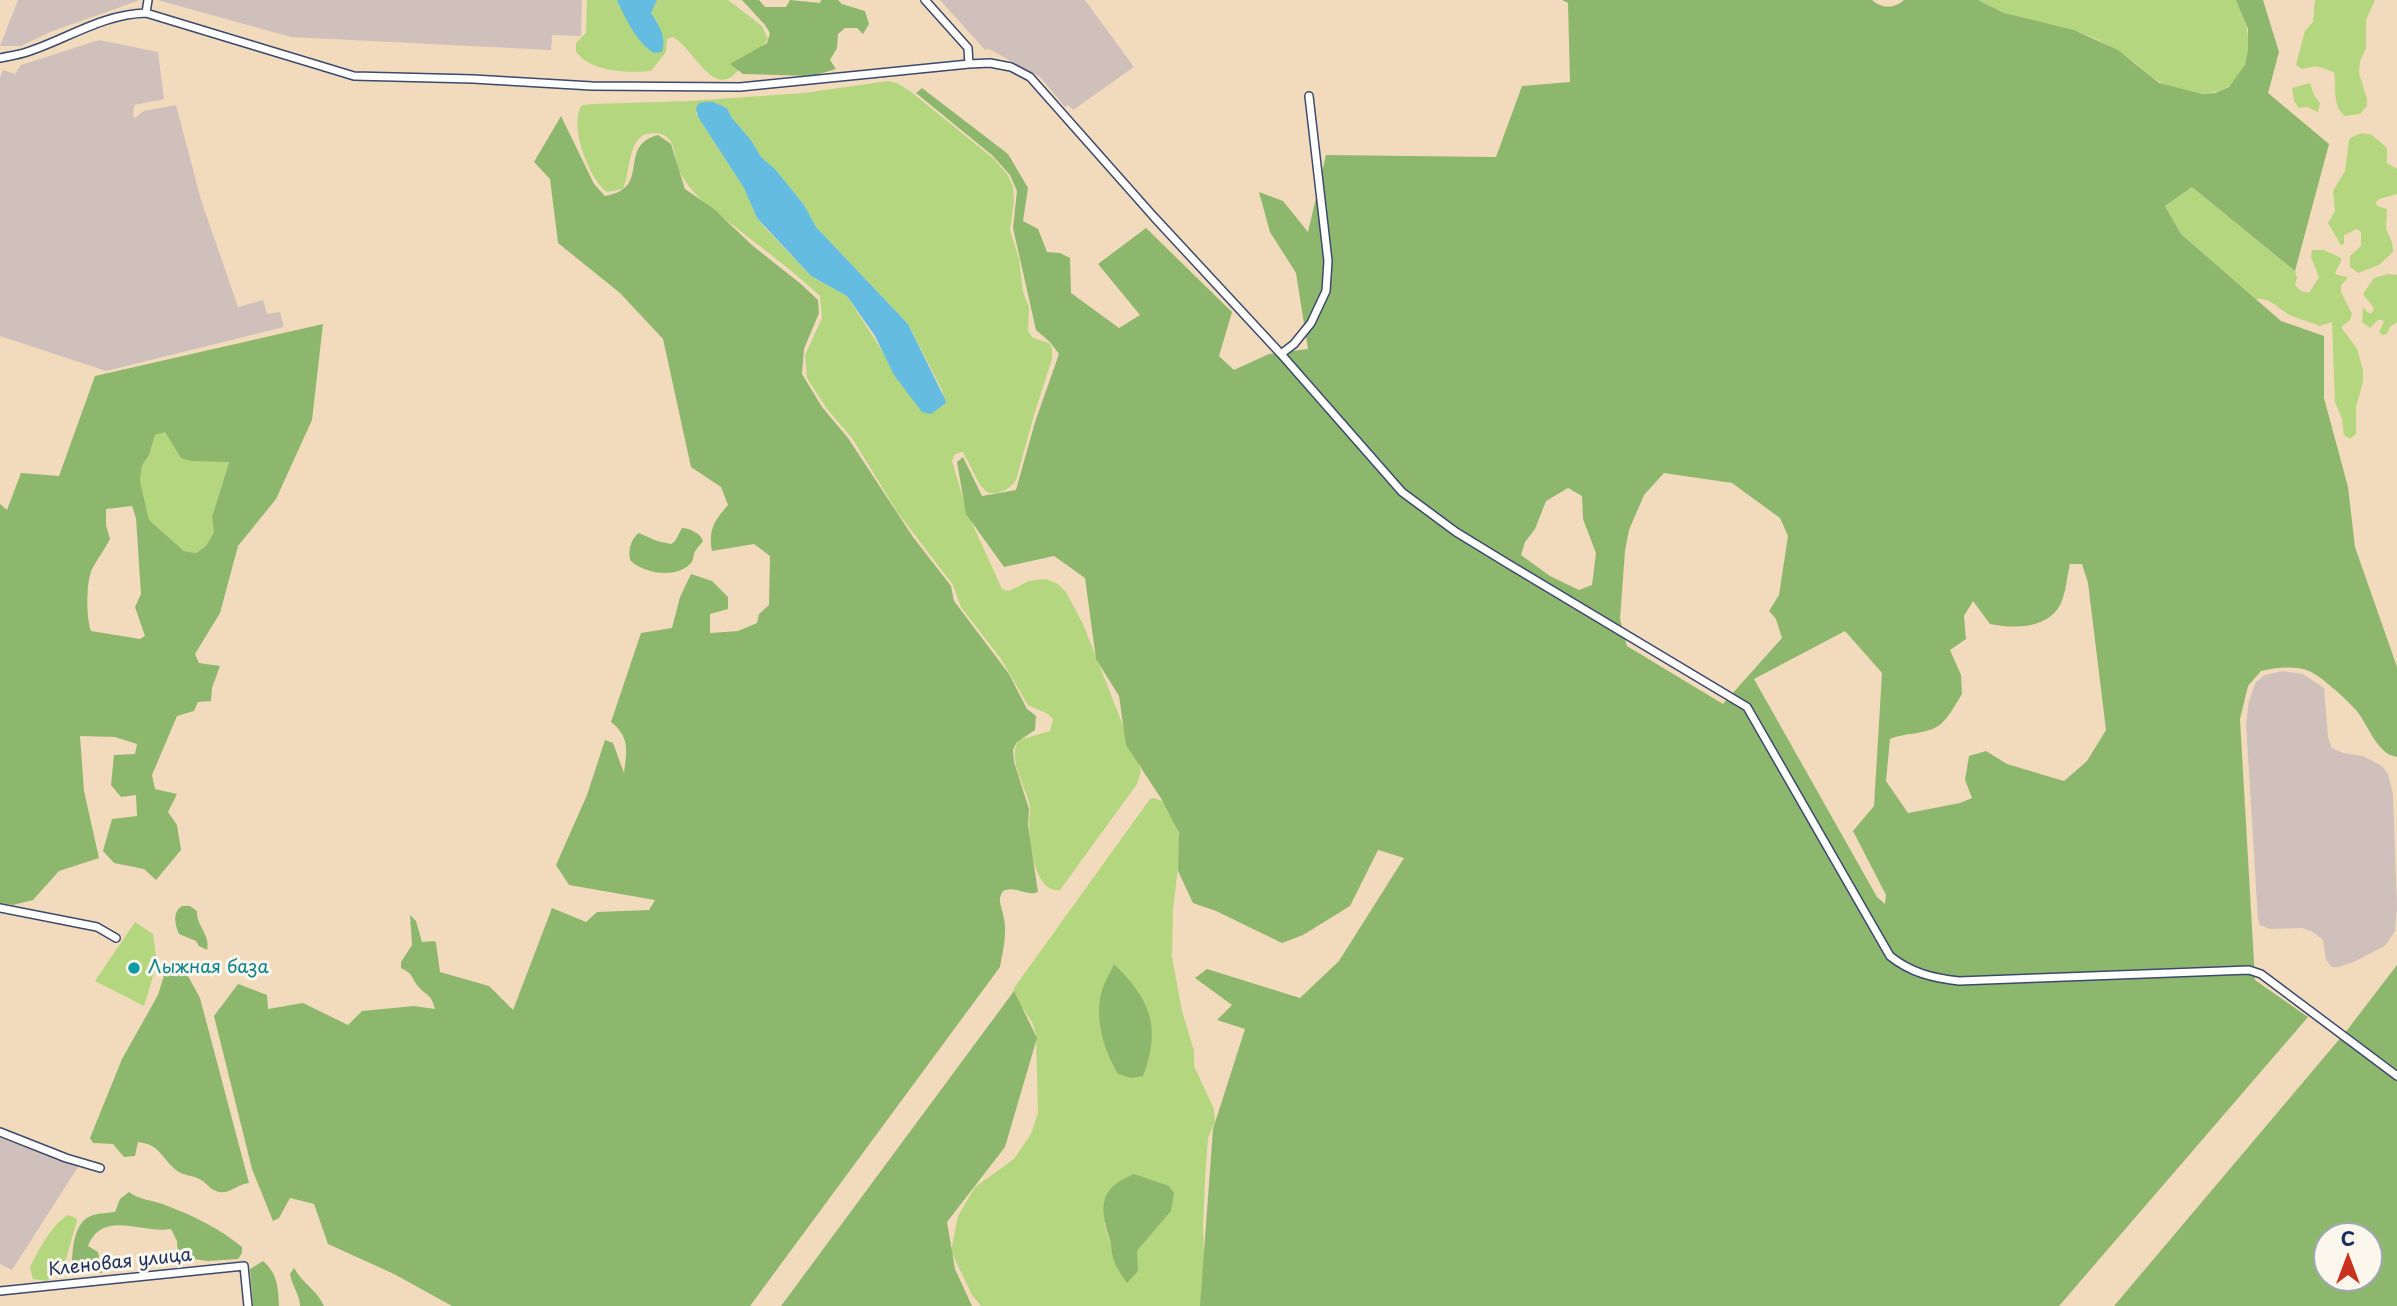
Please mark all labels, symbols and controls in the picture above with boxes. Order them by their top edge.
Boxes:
place label: Лыжная база [148,957,269,979]
marker: Лыжная база [126,960,142,976]
north arrow [2313,1222,2383,1292]
text: С [2341,1224,2355,1252]
street label: Кленовая улица [47,1245,193,1281]

